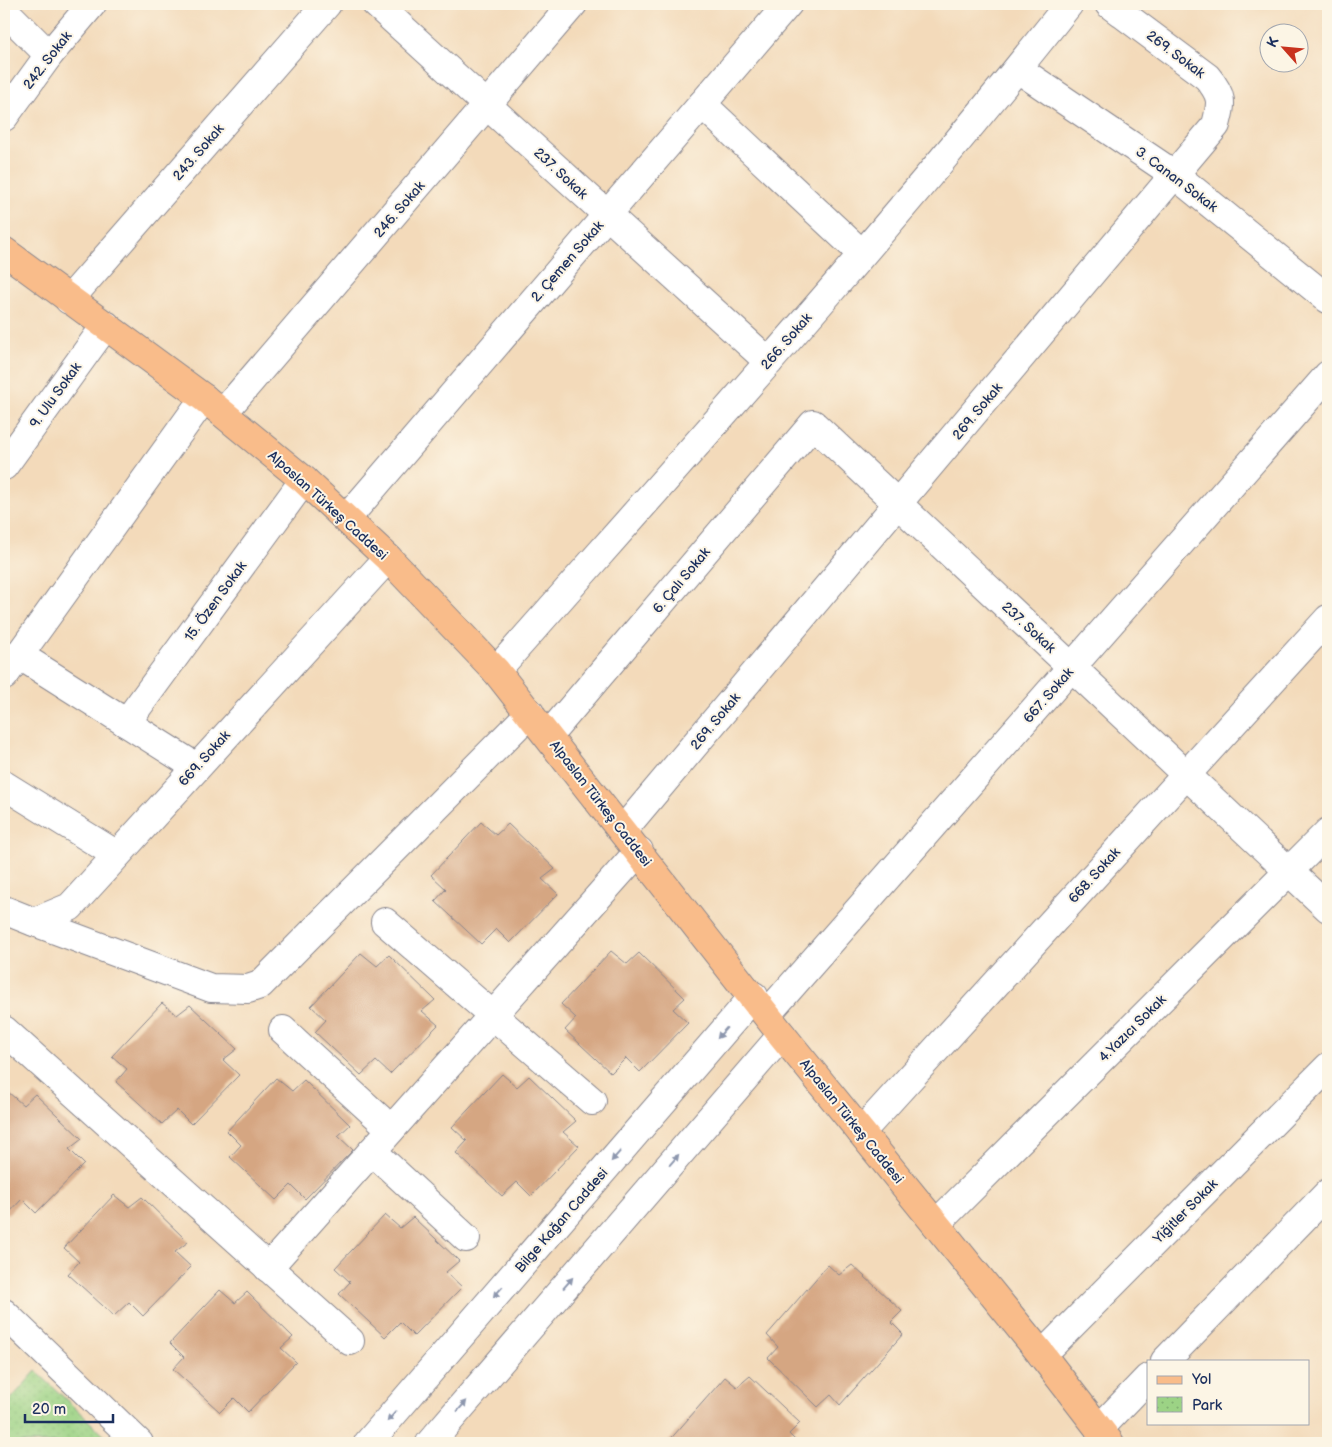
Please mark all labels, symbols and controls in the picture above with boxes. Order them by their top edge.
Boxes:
north arrow [1260,22,1310,72]
street label: 269. Sokak [1143,27,1208,82]
street label: 242. Sokak [19,28,75,93]
text: K [1263,34,1283,50]
street label: 243. Sokak [169,121,228,184]
street label: 3. Canan Sokak [1132,143,1221,216]
street label: 237. Sokak [530,144,591,203]
street label: 246. Sokak [370,178,429,241]
street label: 2. Çemen Sokak [527,217,607,305]
street label: 266. Sokak [757,309,816,373]
street label: 9. Ulu Sokak [26,359,85,431]
street label: 269. Sokak [949,379,1006,443]
street label: Alpaslan Türkeş Caddesi [264,447,391,564]
street label: 6. Çalı Sokak [649,544,714,617]
street label: 15. Özen Sokak [180,557,250,645]
street label: 237. Sokak [998,598,1059,657]
street label: 667. Sokak [1020,664,1077,727]
street label: 269. Sokak [687,689,744,753]
street label: 669. Sokak [175,727,234,790]
street label: Alpaslan Türkeş Caddesi [546,737,655,870]
street label: 668. Sokak [1065,844,1124,907]
street label: 4.Yazıcı Sokak [1095,991,1170,1066]
one-way arrow [716,1027,727,1040]
street label: Alpaslan Türkeş Caddesi [796,1056,907,1187]
one-way arrow [610,1150,621,1163]
one-way arrow [668,1154,679,1166]
street label: Bilge Kağan Caddesi [511,1165,611,1276]
street label: Yiğitler Sokak [1149,1175,1221,1248]
one-way arrow [562,1278,574,1290]
one-way arrow [492,1286,504,1298]
legend [1147,1360,1310,1424]
text: Yol [1191,1370,1211,1389]
scale bar [25,1392,112,1424]
text: Park [1192,1396,1223,1415]
text: 20 m [32,1400,66,1419]
one-way arrow [456,1401,468,1413]
one-way arrow [386,1409,398,1421]

